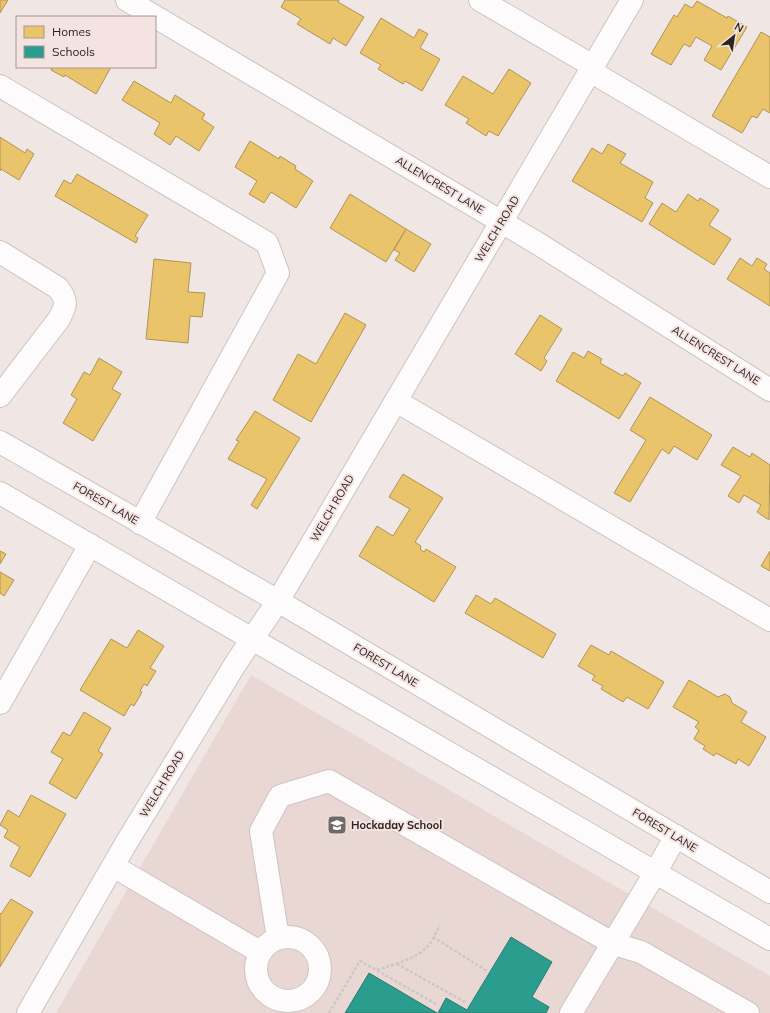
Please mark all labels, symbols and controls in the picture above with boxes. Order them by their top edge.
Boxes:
legend [16,16,156,68]
north arrow [714,16,754,56]
text: N [732,19,746,35]
text: Homes [52,24,91,39]
text: Schools [52,44,95,59]
street label: ALLENCREST LANE [393,153,487,217]
street label: WELCH ROAD [472,193,522,265]
street label: ALLENCREST LANE [669,322,763,388]
street label: WELCH ROAD [307,472,357,544]
street label: FOREST LANE [71,479,141,527]
street label: FOREST LANE [351,640,421,690]
street label: WELCH ROAD [137,748,187,820]
street label: FOREST LANE [630,805,700,855]
school or university icon: Hockaday School [326,814,348,836]
place label: Hockaday School [351,818,442,832]

